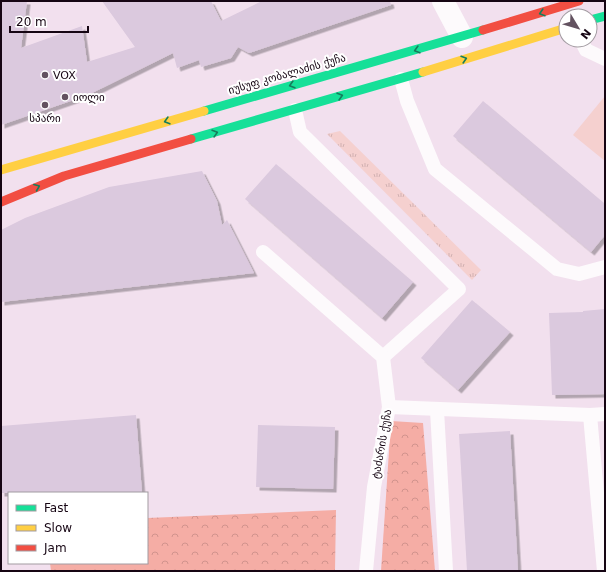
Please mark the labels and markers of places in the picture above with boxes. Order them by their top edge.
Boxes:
place label: VOX [53,69,76,82]
marker: VOX [40,70,50,80]
place label: იოლი [73,91,105,104]
marker: იოლი [60,92,70,102]
marker: სპარი [40,100,50,110]
place label: სპარი [29,112,61,125]

